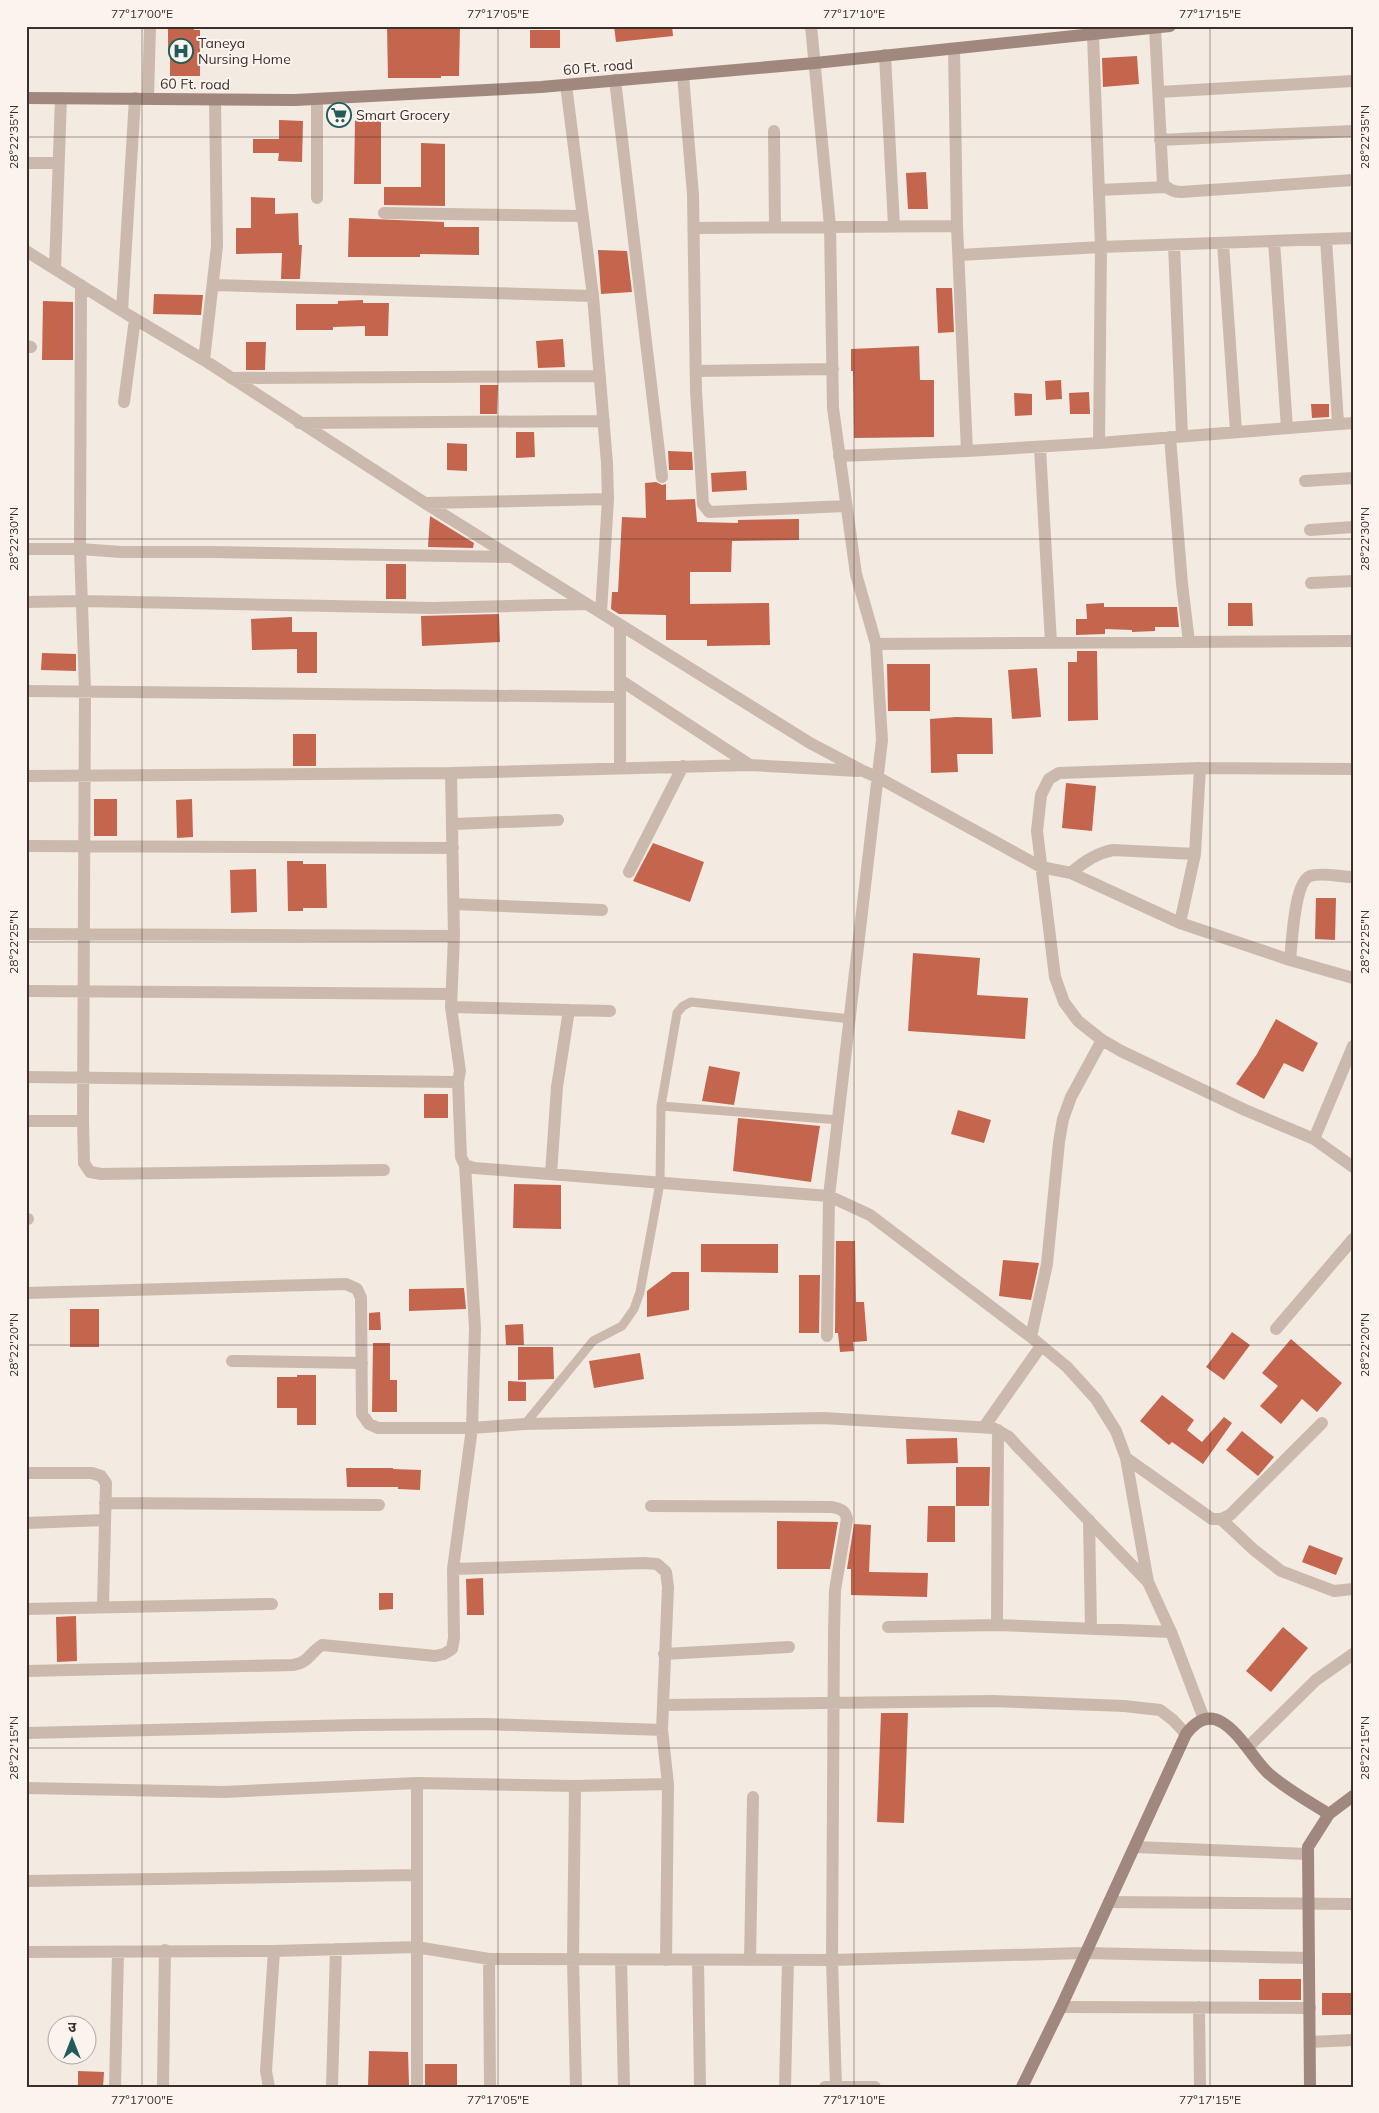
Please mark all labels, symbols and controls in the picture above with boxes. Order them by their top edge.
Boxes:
text: 77°17'00"E [111,6,173,21]
text: 77°17'05"E [467,6,529,21]
text: 77°17'10"E [823,6,885,21]
text: 77°17'15"E [1179,6,1241,21]
place label: Taneya Nursing Home [198,34,291,68]
hospital icon: Taneya Nursing Home [168,38,194,64]
street label: 60 Ft. road [562,55,634,79]
street label: 60 Ft. road [160,74,230,94]
supermarket icon: Smart Grocery [326,102,352,128]
text: 28°22'35"N [6,105,21,169]
text: 28°22'35"N [1357,105,1372,169]
place label: Smart Grocery [356,106,451,124]
text: 28°22'30"N [6,507,21,571]
text: 28°22'30"N [1357,507,1372,571]
text: 28°22'25"N [6,910,21,974]
text: 28°22'25"N [1357,910,1372,974]
text: 28°22'20"N [6,1313,21,1377]
text: 28°22'20"N [1357,1313,1372,1377]
text: 28°22'15"N [6,1716,21,1780]
text: 28°22'15"N [1357,1716,1372,1780]
north arrow [48,2016,98,2066]
text: उ [68,2018,77,2036]
text: 77°17'00"E [111,2092,173,2107]
text: 77°17'05"E [467,2092,529,2107]
text: 77°17'10"E [823,2092,885,2107]
text: 77°17'15"E [1179,2092,1241,2107]

